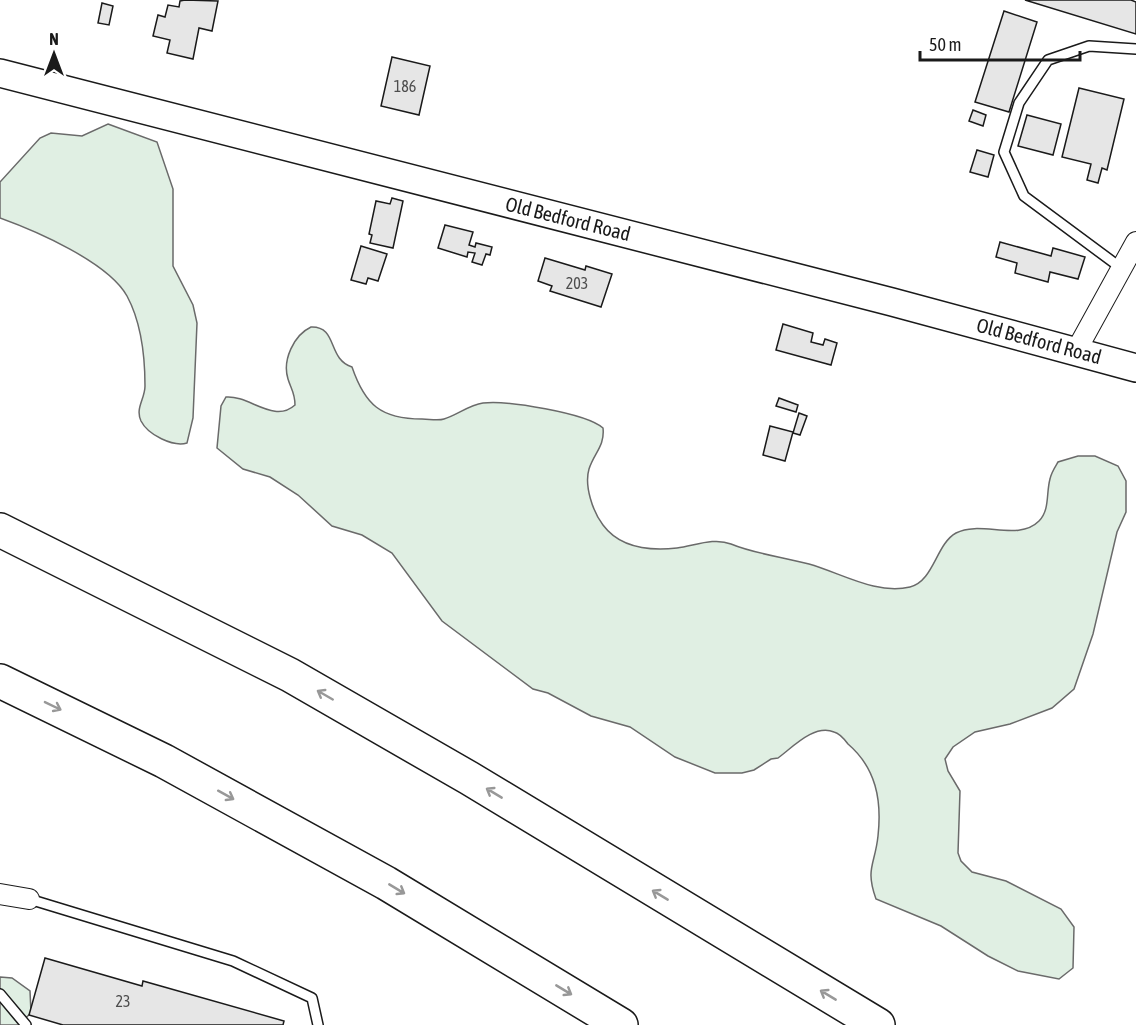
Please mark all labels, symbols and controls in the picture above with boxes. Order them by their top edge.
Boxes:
north arrow [24,24,84,84]
scale bar [920,24,1080,62]
text: N [49,30,59,48]
text: 50 m [929,34,961,55]
house number: 186 [394,77,416,95]
street label: Old Bedford Road [503,192,633,245]
house number: 203 [566,274,588,292]
street label: Old Bedford Road [974,313,1104,368]
one-way arrow [317,689,334,701]
one-way arrow [43,701,61,713]
one-way arrow [486,786,503,798]
one-way arrow [217,789,234,801]
one-way arrow [388,884,405,896]
one-way arrow [652,888,669,900]
one-way arrow [555,985,572,997]
one-way arrow [820,988,837,1000]
house number: 23 [115,992,131,1010]

